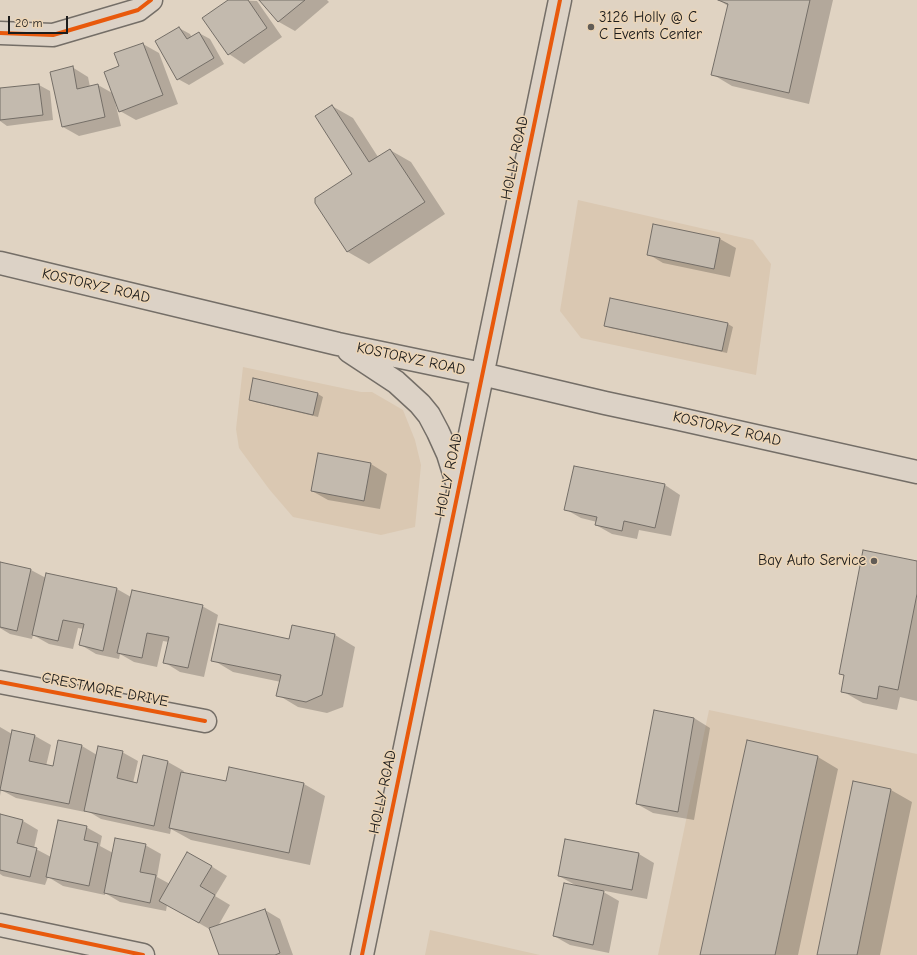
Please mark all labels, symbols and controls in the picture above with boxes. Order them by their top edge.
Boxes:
scale bar [10,8,70,34]
place label: 3126 Holly @ C C Events Center [599,9,702,44]
text: 20 m [15,16,43,30]
marker: 3126 Holly @ C C Events Center [586,22,596,32]
street label: HOLLY ROAD [497,115,533,201]
street label: KOSTORYZ ROAD [40,265,152,307]
street label: KOSTORYZ ROAD [355,339,467,379]
street label: KOSTORYZ ROAD [671,408,783,450]
street label: HOLLY ROAD [431,432,467,518]
place label: Bay Auto Service [758,552,866,570]
marker: Bay Auto Service [869,556,879,566]
street label: CRESTMORE DRIVE [40,669,170,711]
street label: HOLLY ROAD [365,749,401,835]

